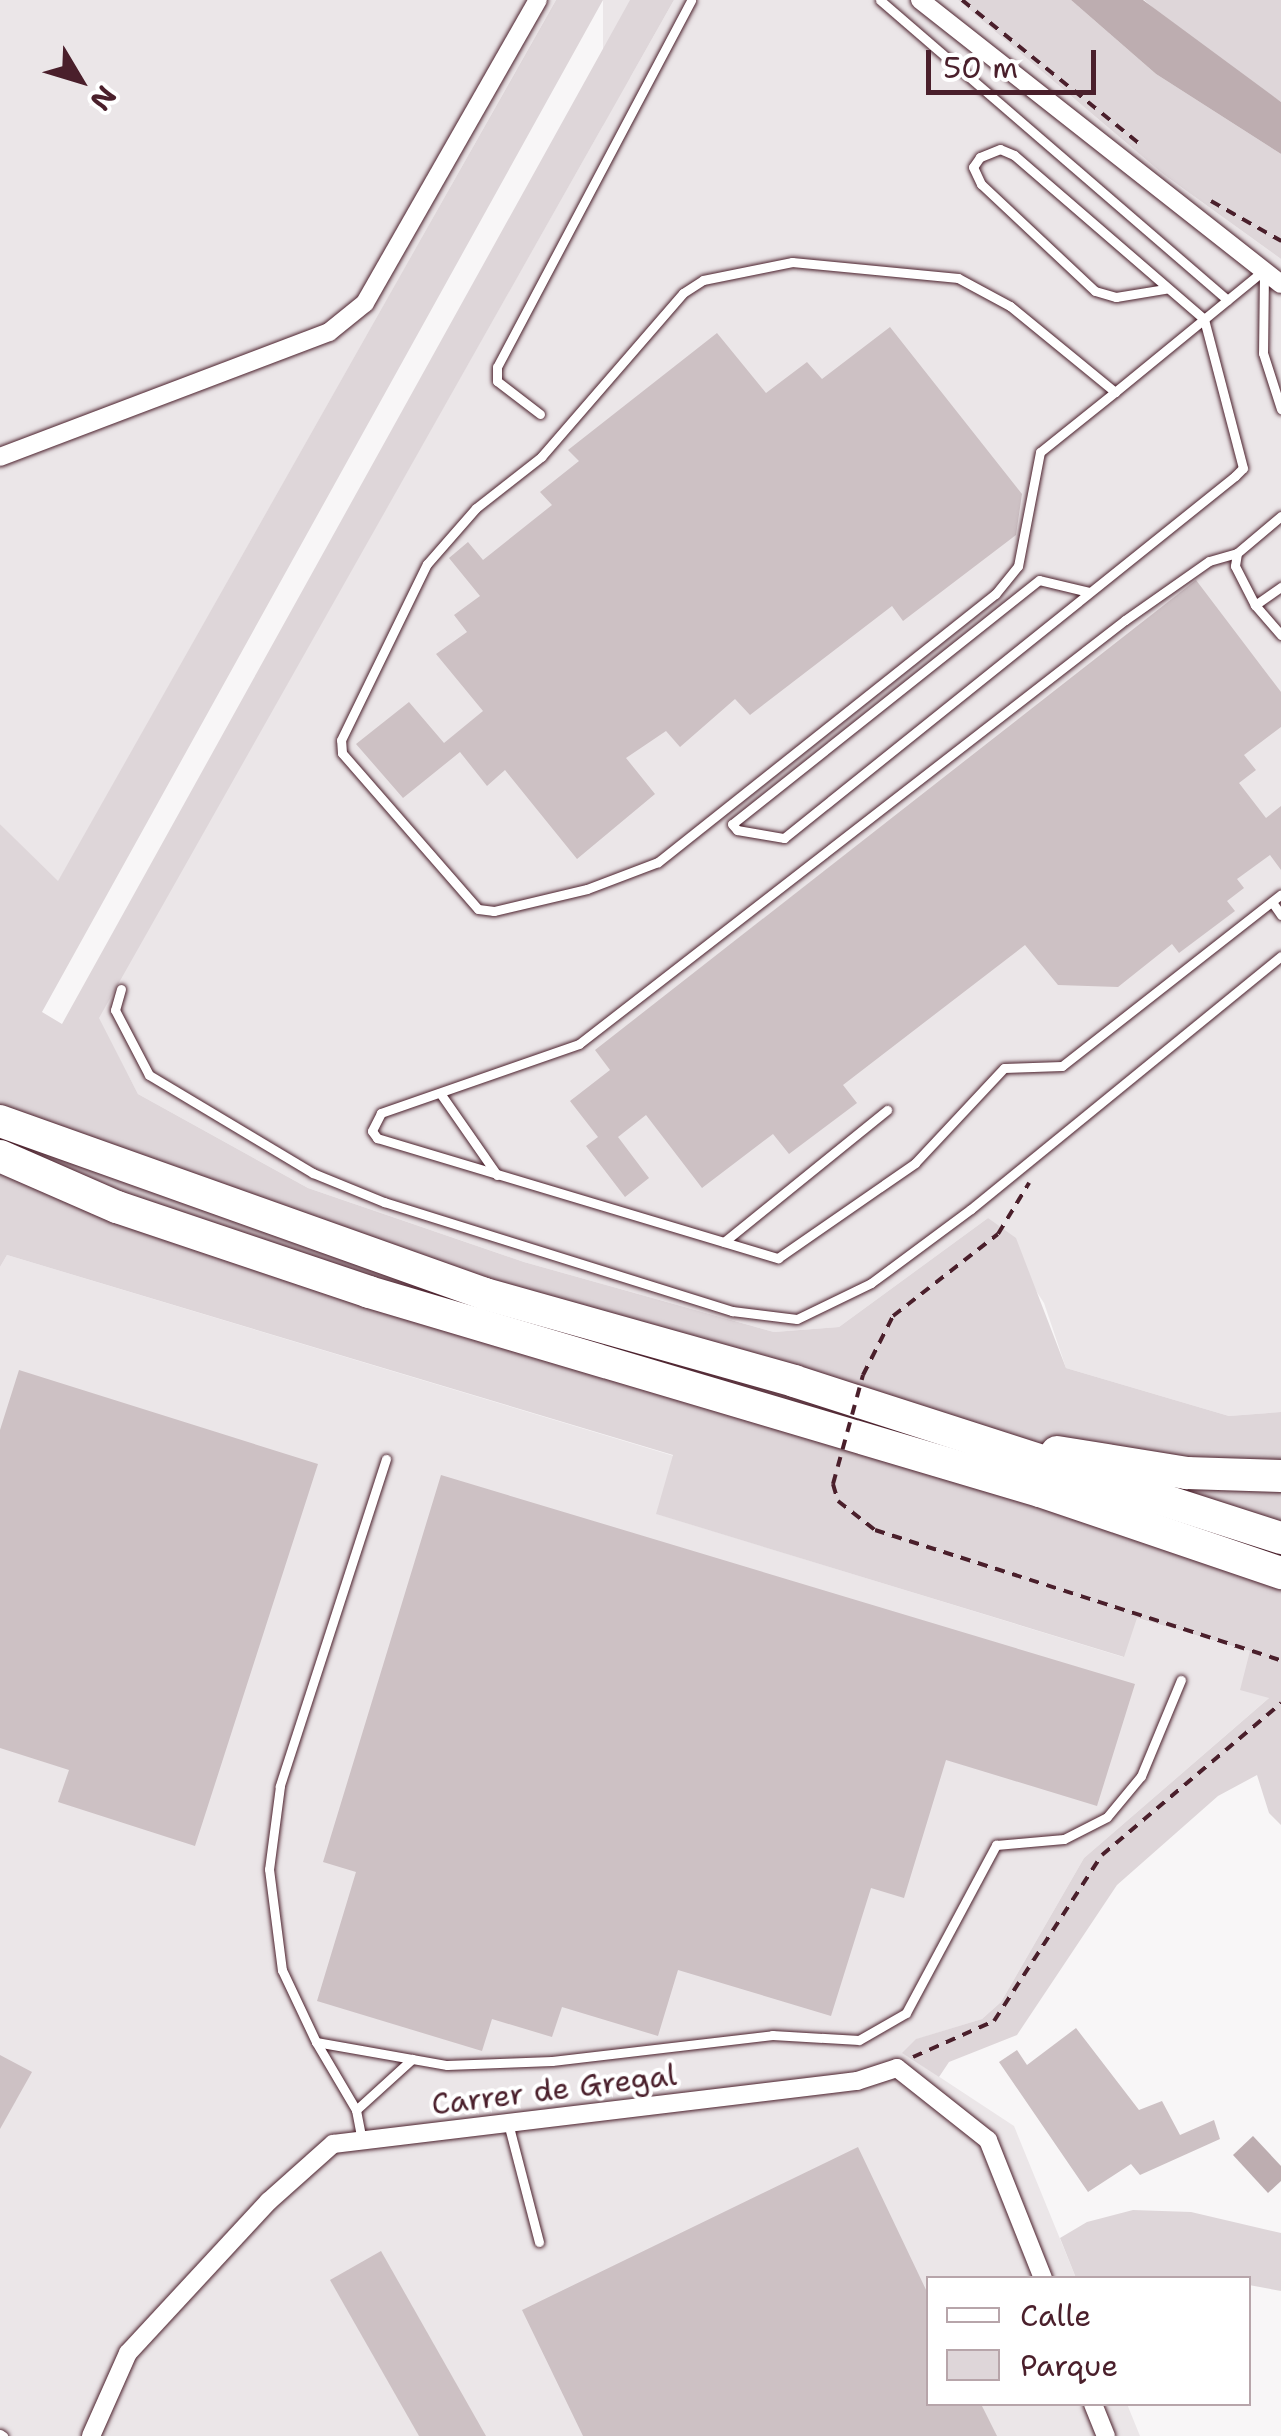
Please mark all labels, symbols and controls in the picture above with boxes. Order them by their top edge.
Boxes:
north arrow [30,30,130,130]
scale bar [931,30,1101,92]
text: 50 m [943,47,1018,88]
text: N [82,78,125,119]
street label: Carrer de Gregal [429,2057,679,2123]
legend [926,2276,1251,2406]
text: Calle [1020,2295,1091,2336]
text: Parque [1020,2345,1118,2386]

